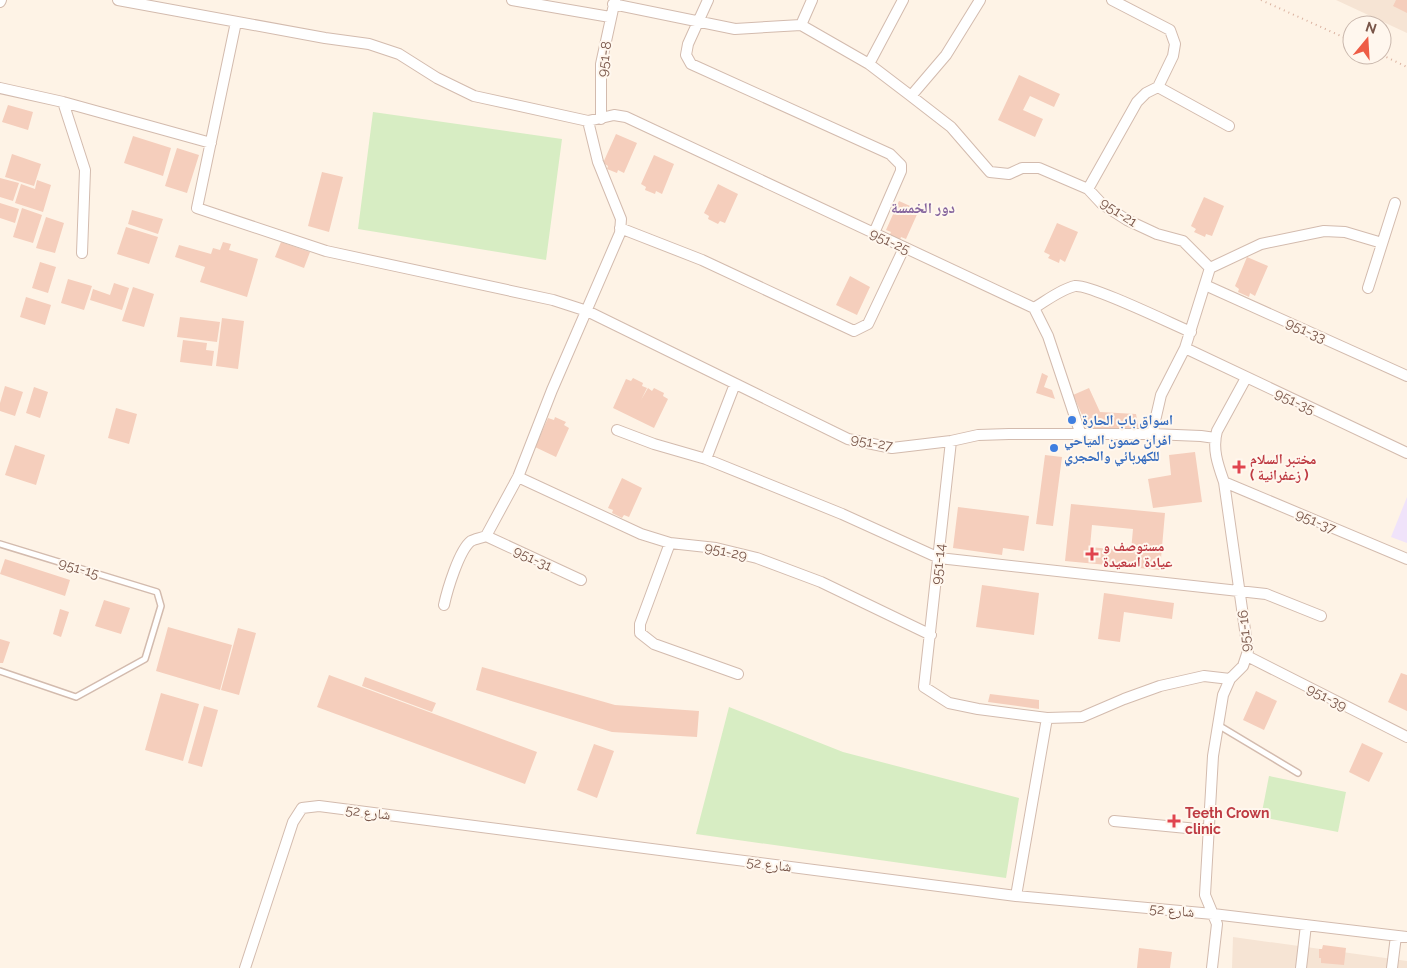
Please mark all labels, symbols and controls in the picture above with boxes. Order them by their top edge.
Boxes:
north arrow [1342,15,1392,65]
text: N [1363,18,1379,37]
street label: 951-8 [594,40,614,78]
street label: 951-21 [1098,194,1140,230]
district label: دور الخمسة [891,199,955,217]
street label: 951-25 [867,225,913,257]
street label: 951-33 [1284,314,1328,346]
street label: 951-35 [1272,385,1318,417]
place label: اسواق باب الحارة [1082,412,1173,429]
marker: اسواق باب الحارة [1066,414,1078,426]
street label: 951-27 [850,430,895,454]
place label: افران صمون المياحي للكهربائي والحجري [1064,432,1171,467]
marker: افران صمون المياحي للكهربائي والحجري [1048,442,1060,454]
place label: مختبر السلام ( زعفرانية ) [1250,451,1316,483]
marker: مختبر السلام ( زعفرانية ) [1232,460,1246,474]
street label: 951-37 [1294,505,1339,537]
place label: مستوصف و عيادة اسعيدة [1103,538,1173,570]
street label: 951-29 [703,539,749,563]
street label: 951-31 [511,542,555,574]
street label: 951-14 [928,542,948,585]
marker: مستوصف و عيادة اسعيدة [1085,547,1099,561]
street label: 951-15 [57,554,101,582]
street label: 951-16 [1234,609,1254,653]
street label: 951-39 [1304,680,1350,714]
street label: شارع 52 [344,801,391,825]
place label: Teeth Crown clinic [1185,805,1270,837]
marker: Teeth Crown clinic [1167,814,1181,828]
street label: شارع 52 [745,853,792,877]
street label: شارع 52 [1149,900,1195,922]

